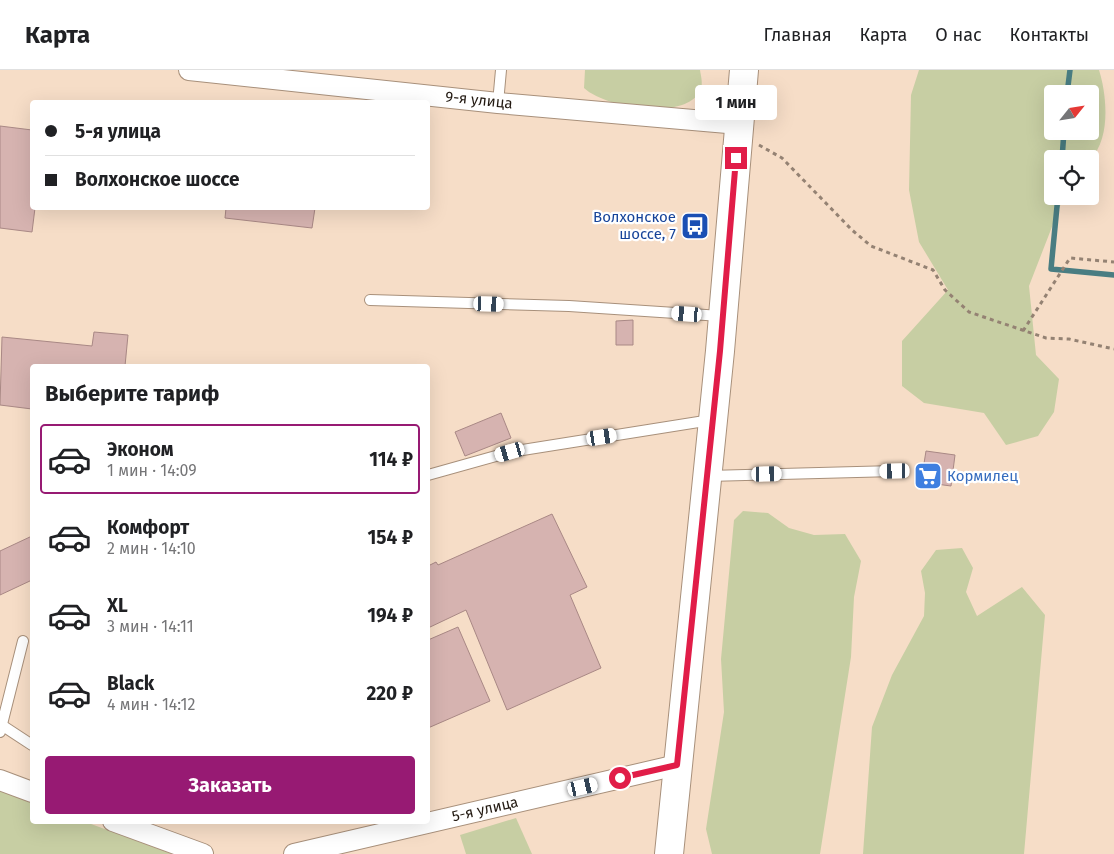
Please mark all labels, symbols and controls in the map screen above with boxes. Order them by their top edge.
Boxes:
text: Карта [25,21,90,49]
text: Главная [764,24,832,46]
text: Карта [860,24,907,46]
text: О нас [935,24,982,46]
text: Контакты [1010,24,1089,46]
north arrow [1044,85,1099,140]
map controls [1044,85,1099,205]
callout: 1 мин [695,86,777,121]
street label: 9-я улица [444,88,514,112]
text: 1 мин [716,93,756,112]
text: 5-я улица [75,120,161,143]
route end [725,147,747,169]
button: locate [1044,150,1099,205]
text: Волхонское шоссе [75,168,239,191]
place label: Волхонское шоссе, 7 [593,208,676,243]
bus stop icon: Волхонское шоссе, 7 [680,211,710,241]
car [473,296,504,312]
car [671,305,702,323]
text: Выберите тариф [45,380,220,407]
car [586,427,617,447]
icon: car [47,437,92,482]
text: Эконом [107,438,174,461]
car [493,441,526,463]
text: 114 ₽ [369,448,413,471]
text: 1 мин · 14:09 [107,461,197,480]
supermarket icon: Кормилец [913,461,943,491]
car [879,463,910,479]
car [751,466,782,482]
place label: Кормилец [947,467,1018,485]
icon: car [47,515,92,560]
text: Комфорт [107,516,189,539]
text: 154 ₽ [367,526,413,549]
text: 2 мин · 14:10 [107,539,196,558]
icon: car [47,593,92,638]
text: XL [107,594,128,617]
text: 194 ₽ [367,604,413,627]
text: 3 мин · 14:11 [107,617,194,636]
icon: car [47,671,92,716]
text: Black [107,672,154,695]
text: 220 ₽ [366,682,413,705]
text: 4 мин · 14:12 [107,695,195,714]
button: Заказать [45,756,415,814]
route start [609,767,631,789]
car [566,776,599,798]
street label: 5-я улица [450,793,520,825]

